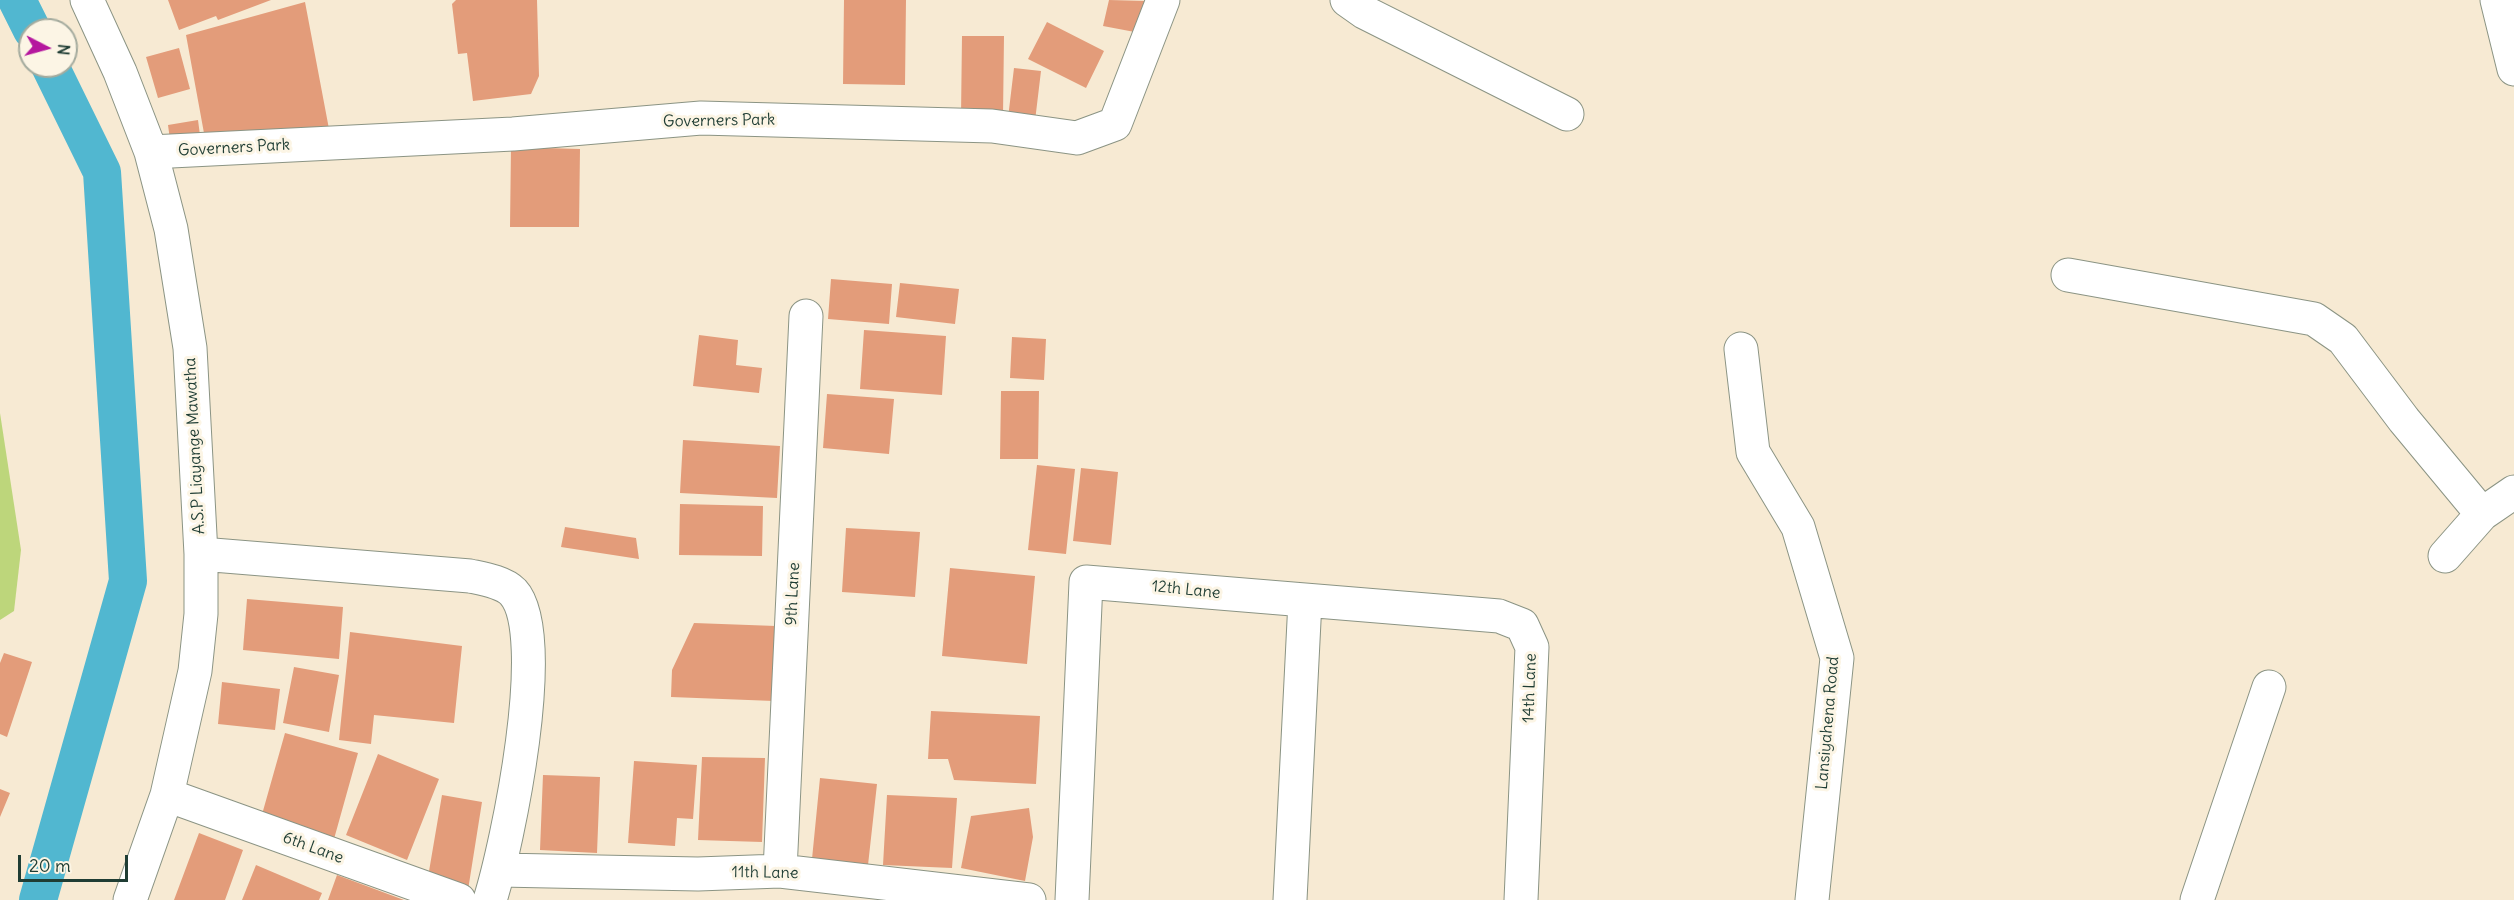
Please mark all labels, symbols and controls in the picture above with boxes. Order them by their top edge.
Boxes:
north arrow [18,18,78,78]
text: N [53,43,74,56]
street label: Governers Park [663,110,775,132]
street label: Governers Park [178,135,290,161]
street label: A.S.P Liayange Mawatha [181,357,209,535]
street label: 9th Lane [782,562,804,626]
street label: 12th Lane [1151,577,1221,603]
street label: 14th Lane [1519,653,1541,723]
street label: Lansiyahena Road [1813,656,1843,790]
street label: 6th Lane [280,828,346,868]
scale bar [21,843,130,881]
text: 20 m [29,854,71,877]
street label: 11th Lane [731,863,799,883]

